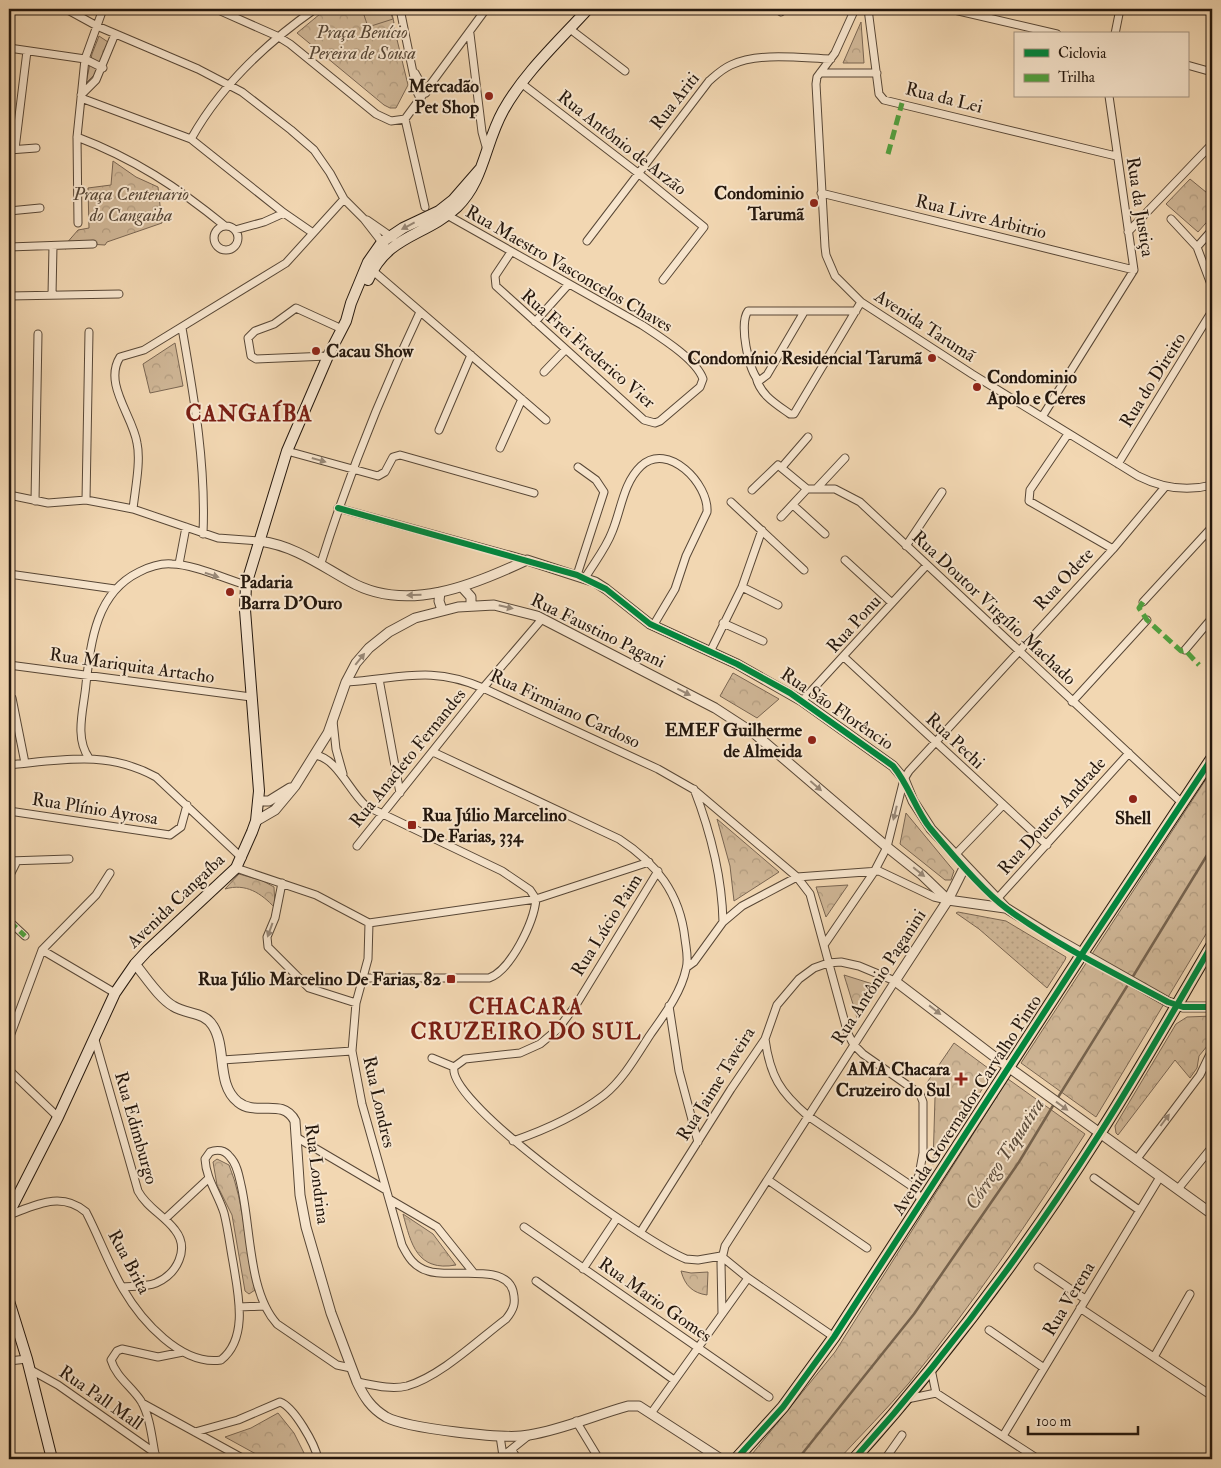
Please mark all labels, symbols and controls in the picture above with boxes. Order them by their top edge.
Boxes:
park label: Praça Benício Pereira de Sousa [307,21,416,65]
legend [1014,32,1188,98]
text: Ciclovia [1058,44,1107,63]
street label: Rua Ariti [645,67,705,134]
text: Trilha [1058,68,1096,87]
place label: Mercadão Pet Shop [407,75,479,119]
street label: Rua da Lei [903,77,985,119]
street label: Rua Antônio de Arzão [553,85,692,201]
marker: Mercadão Pet Shop [483,90,495,102]
street label: Rua da Justiça [1121,155,1159,259]
place label: Condominio Tarumã [714,182,805,226]
park label: Praça Centenario do Cangaiba [72,183,189,227]
street label: Rua Livre Arbitrio [913,190,1049,244]
marker: Condominio Tarumã [808,197,820,209]
street label: Rua Maestro Vasconcelos Chaves [461,200,677,338]
one-way arrow [400,222,415,230]
street label: Rua Frei Frederico Vier [516,284,660,414]
street label: Avenida Tarumã [869,284,981,368]
street label: Rua do Direito [1115,328,1191,432]
place label: Cacau Show [326,340,414,363]
marker: Cacau Show [310,345,322,357]
place label: Condomínio Residencial Tarumã [687,347,923,370]
marker: Condomínio Residencial Tarumã [926,352,938,364]
place label: Condominio Apolo e Ceres [986,366,1085,410]
marker: Condominio Apolo e Ceres [971,381,983,393]
district label: CANGAÍBA [185,399,313,428]
one-way arrow [312,456,327,464]
street label: Rua Doutor Virgílio Machado [907,526,1081,690]
street label: Rua Odete [1029,542,1099,615]
one-way arrow [205,571,220,579]
place label: Padaria Barra D'Ouro [240,571,343,615]
marker: Padaria Barra D'Ouro [224,586,236,598]
street label: Rua Faustino Pagani [527,588,669,674]
street label: Rua Ponu [822,590,886,658]
one-way arrow [406,591,422,599]
one-way arrow [499,603,514,611]
street label: Rua Mariquita Artacho [48,643,216,689]
one-way arrow [355,652,366,665]
street label: Rua São Florêncio [776,663,898,756]
street label: Rua Firmiano Cardoso [486,664,644,754]
street label: Rua Anacleto Fernandes [345,684,471,832]
one-way arrow [677,688,691,696]
street label: Rua Pechi [921,708,989,774]
place label: EMEF Guilherme de Almeida [665,719,803,763]
marker: EMEF Guilherme de Almeida [806,734,818,746]
street label: Rua Doutor Andrade [993,752,1111,880]
one-way arrow [809,780,821,792]
street label: Rua Plínio Ayrosa [30,788,160,830]
marker: Shell [1127,793,1139,805]
place label: Rua Júlio Marcelino De Farias, 334 [422,804,567,848]
one-way arrow [891,806,899,821]
place label: Shell [1115,807,1151,830]
marker: Rua Júlio Marcelino De Farias, 334 [406,819,418,831]
street label: Avenida Cangaíba [122,848,230,954]
one-way arrow [912,867,925,878]
street label: Rua Lúcio Paim [566,870,648,980]
street label: Rua Antônio Paganini [827,905,931,1049]
one-way arrow [266,923,274,938]
place label: Rua Júlio Marcelino De Farias, 82 [198,968,441,991]
marker: Rua Júlio Marcelino De Farias, 82 [445,973,457,985]
street label: Avenida Governador Carvalho Pinto [887,990,1047,1220]
district label: CHACARA CRUZEIRO DO SUL [411,993,641,1046]
one-way arrow [928,1005,942,1015]
street label: Rua Jaime Taveira [672,1022,761,1145]
street label: Rua Londres [357,1054,401,1150]
place label: AMA Chacara Cruzeiro do Sul [836,1058,951,1102]
street label: Rua Edimburgo [109,1069,163,1187]
marker: AMA Chacara Cruzeiro do Sul [954,1072,968,1086]
water label: Córrego Tiquatira [960,1093,1050,1214]
one-way arrow [1055,1101,1069,1111]
one-way arrow [1160,1113,1170,1127]
street label: Rua Londrina [299,1122,335,1226]
street label: Rua Brita [103,1226,156,1299]
street label: Rua Mario Gomes [594,1252,716,1348]
street label: Rua Verena [1038,1257,1100,1340]
street label: Rua Pall Mall [54,1361,148,1436]
scale bar [1028,1403,1138,1435]
text: 100 m [1036,1412,1072,1431]

